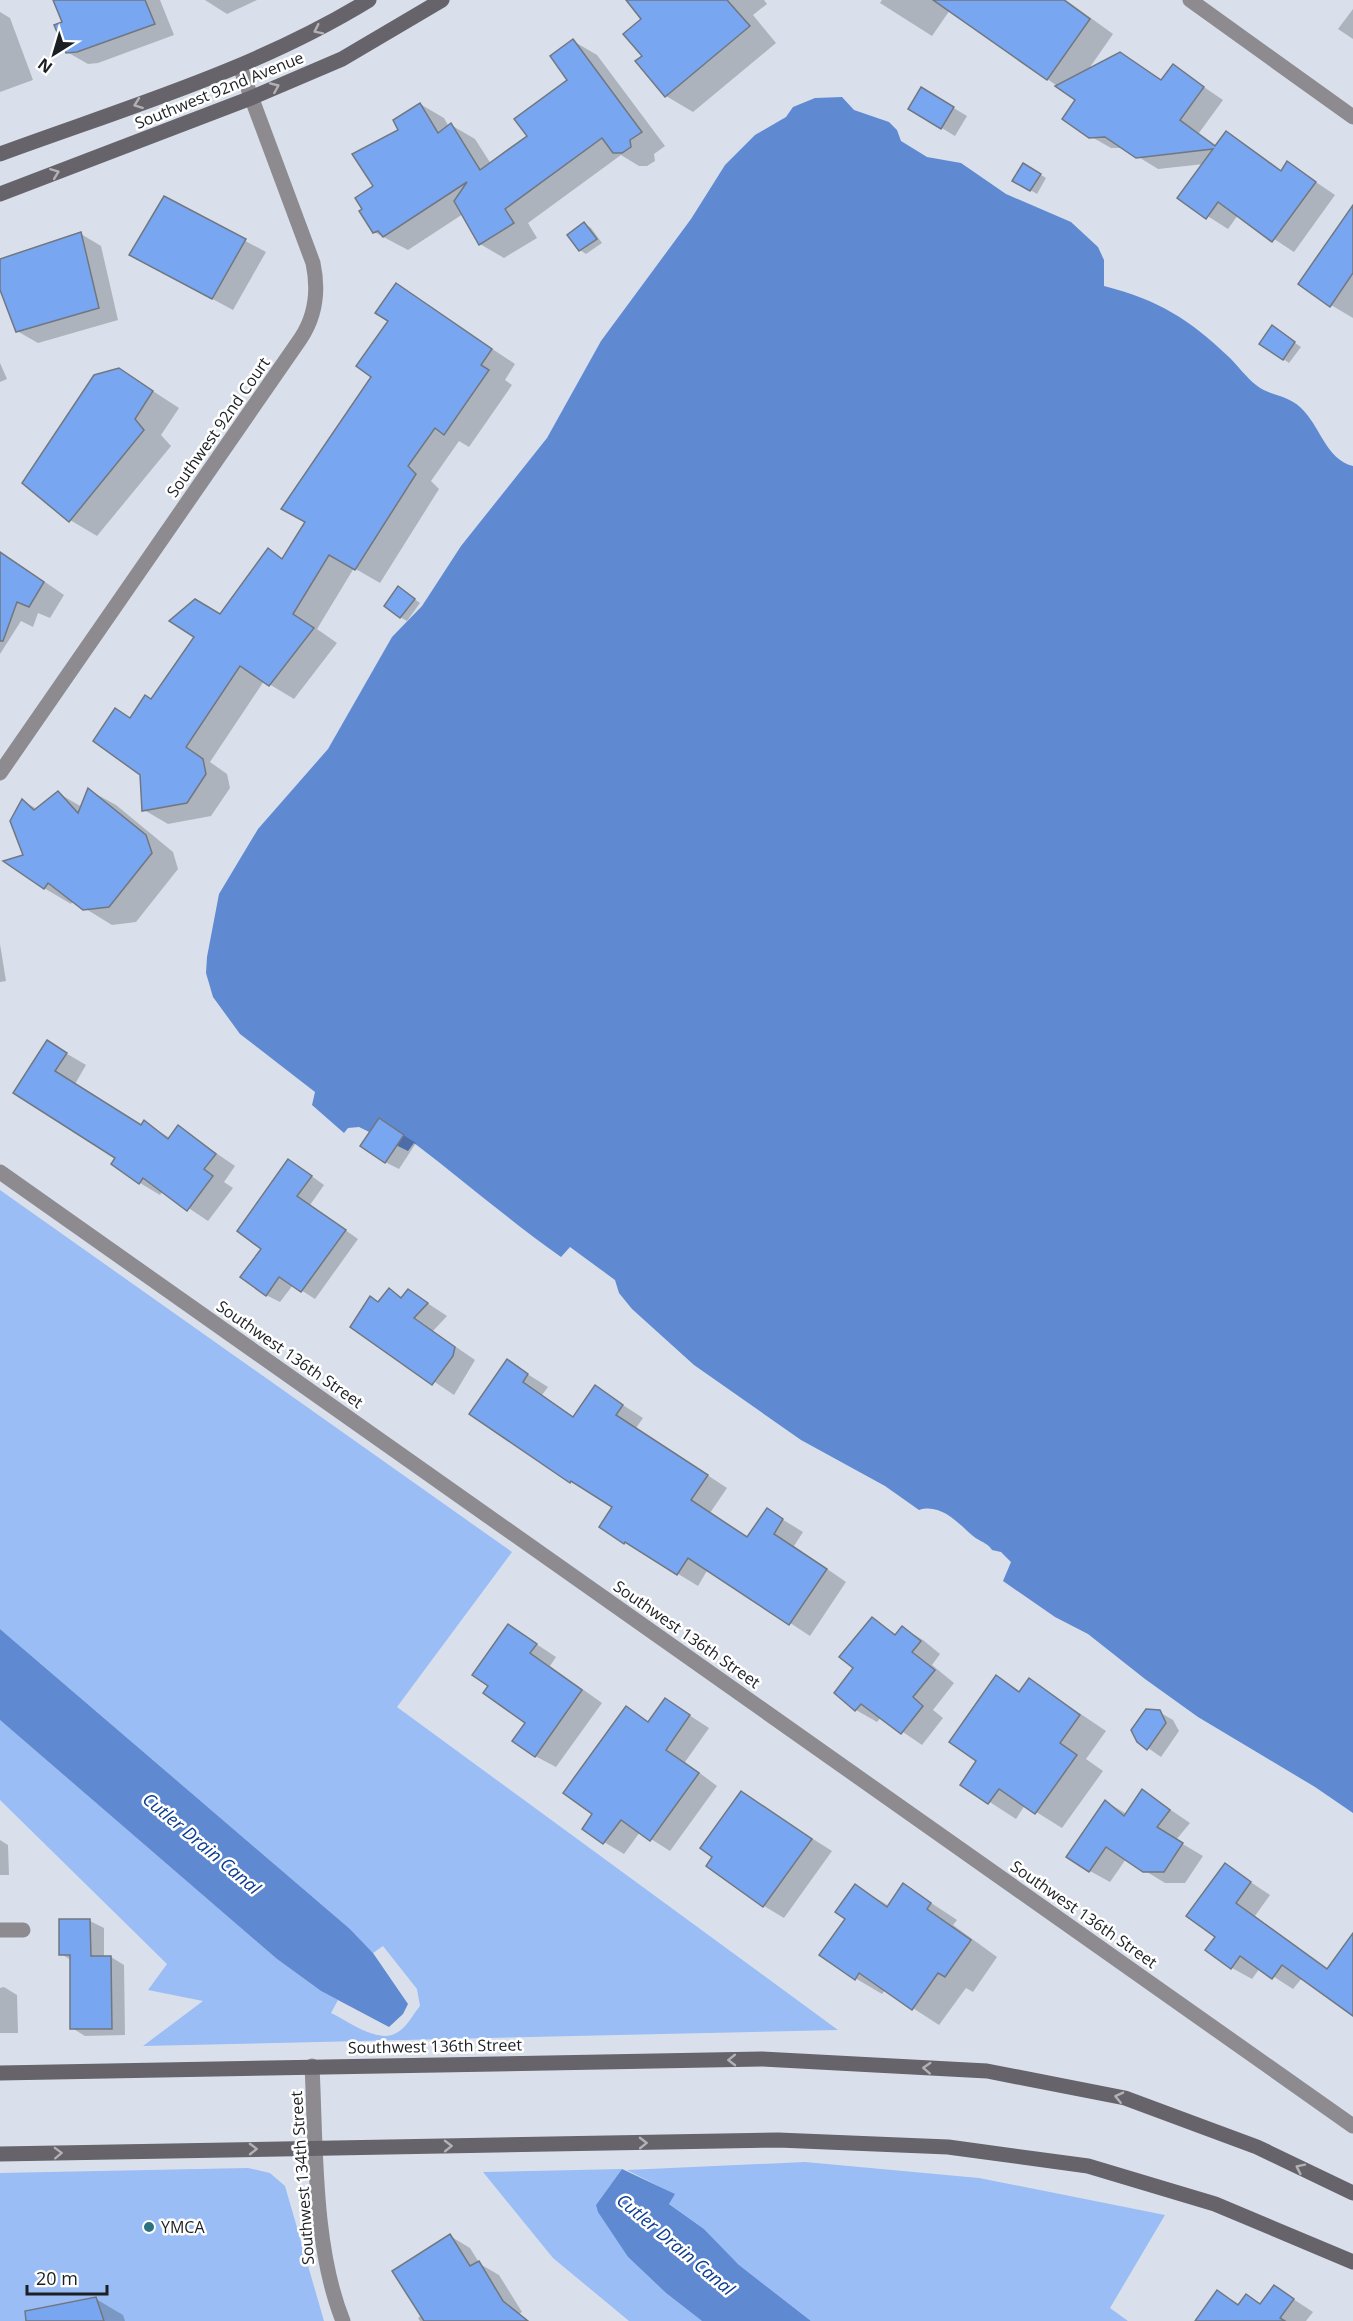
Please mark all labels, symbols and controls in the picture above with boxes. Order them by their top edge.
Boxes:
one-way arrow [314,22,325,34]
north arrow [24,24,84,84]
street label: Southwest 92nd Avenue [131,46,307,134]
text: N [33,53,57,79]
one-way arrow [269,82,280,94]
one-way arrow [133,96,144,109]
one-way arrow [49,168,59,181]
street label: Southwest 92nd Court [161,352,275,501]
street label: Southwest 136th Street [212,1295,368,1413]
street label: Southwest 136th Street [609,1575,765,1693]
water label: Cutler Drain Canal [138,1787,266,1900]
street label: Southwest 136th Street [1006,1855,1162,1973]
street label: Southwest 136th Street [348,2033,523,2059]
one-way arrow [727,2054,736,2066]
one-way arrow [922,2061,931,2074]
street label: Southwest 134th Street [285,2090,319,2266]
one-way arrow [1114,2091,1124,2104]
one-way arrow [639,2136,648,2149]
one-way arrow [444,2140,453,2153]
one-way arrow [249,2143,258,2156]
one-way arrow [54,2146,63,2159]
one-way arrow [1296,2163,1307,2175]
water label: Cutler Drain Canal [612,2188,740,2301]
place label: YMCA [161,2216,205,2238]
marker: YMCA [142,2220,156,2234]
scale bar [27,2258,106,2296]
text: 20 m [36,2266,78,2290]

